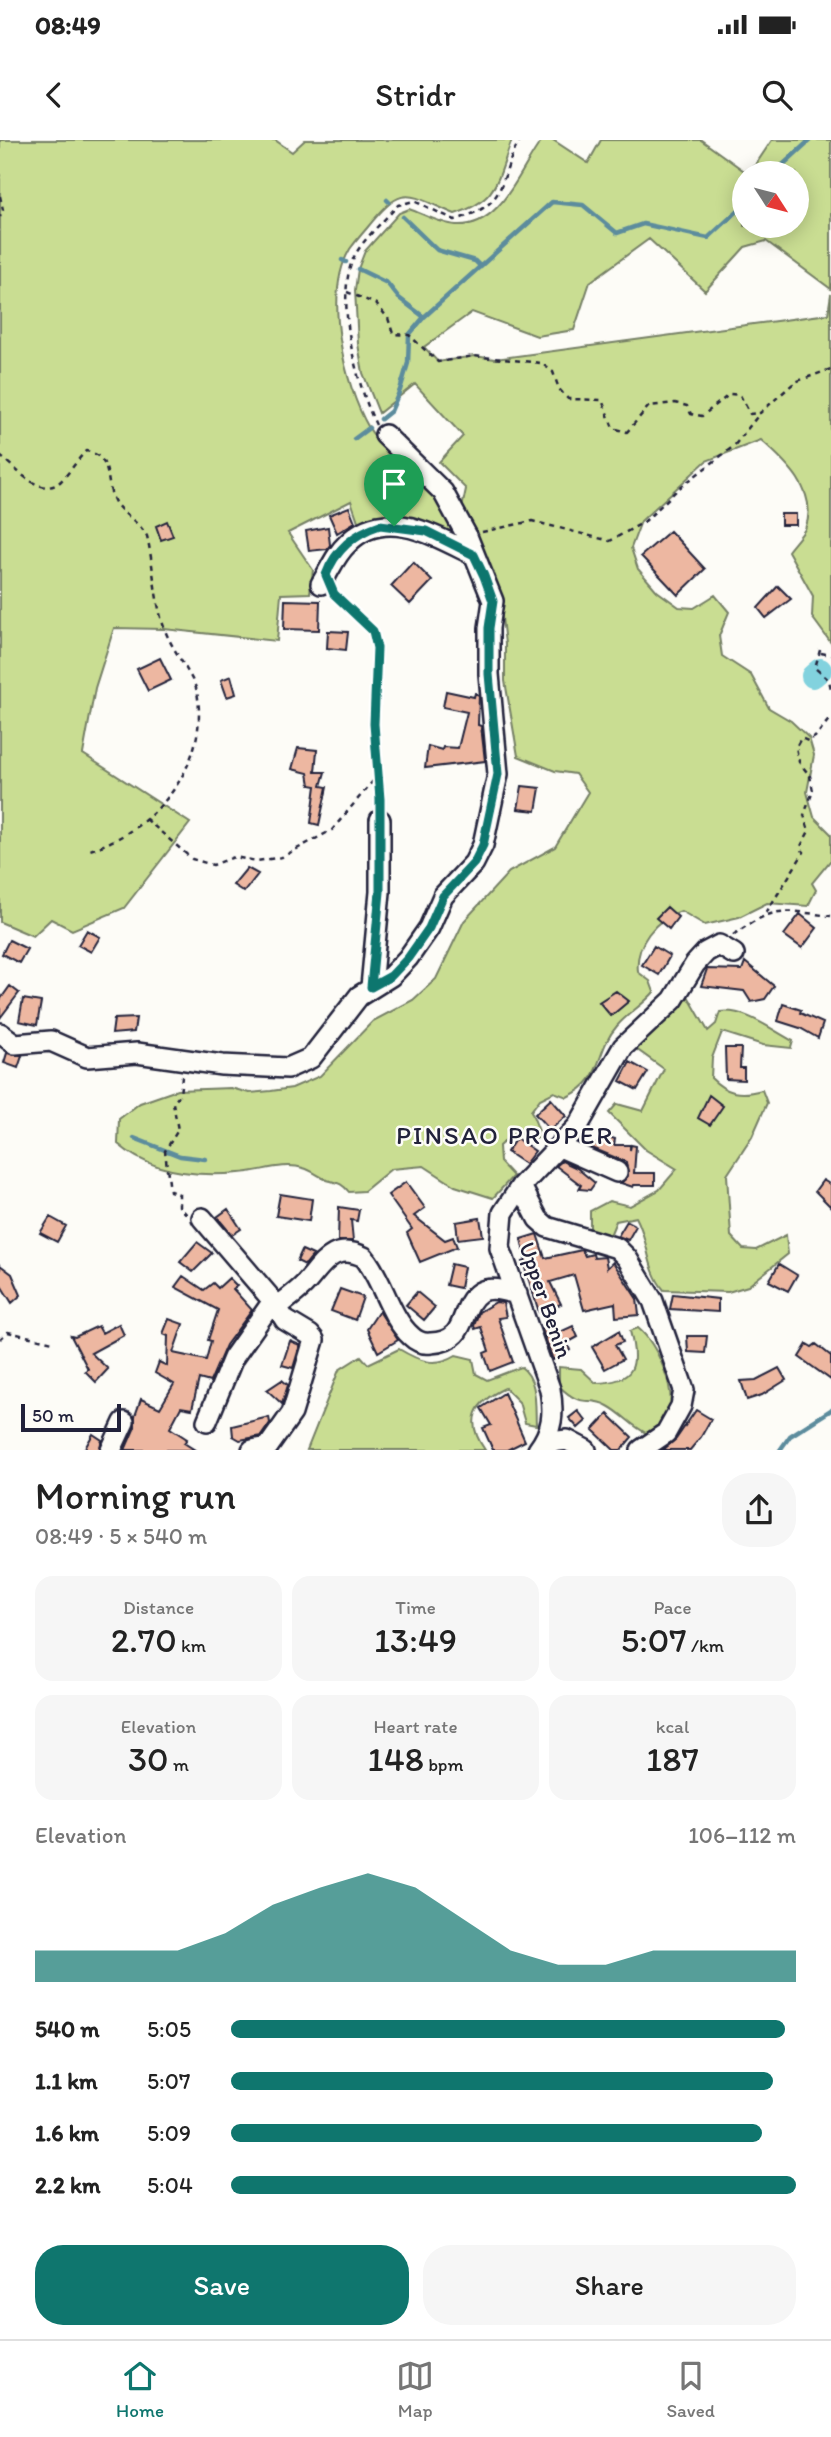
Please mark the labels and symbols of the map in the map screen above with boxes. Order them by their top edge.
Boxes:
north arrow [732,161,808,238]
pin [364,454,424,526]
district label: PINSAO PROPER [396,1119,614,1151]
street label: Upper Benin [513,1238,579,1362]
scale bar [21,1401,121,1433]

